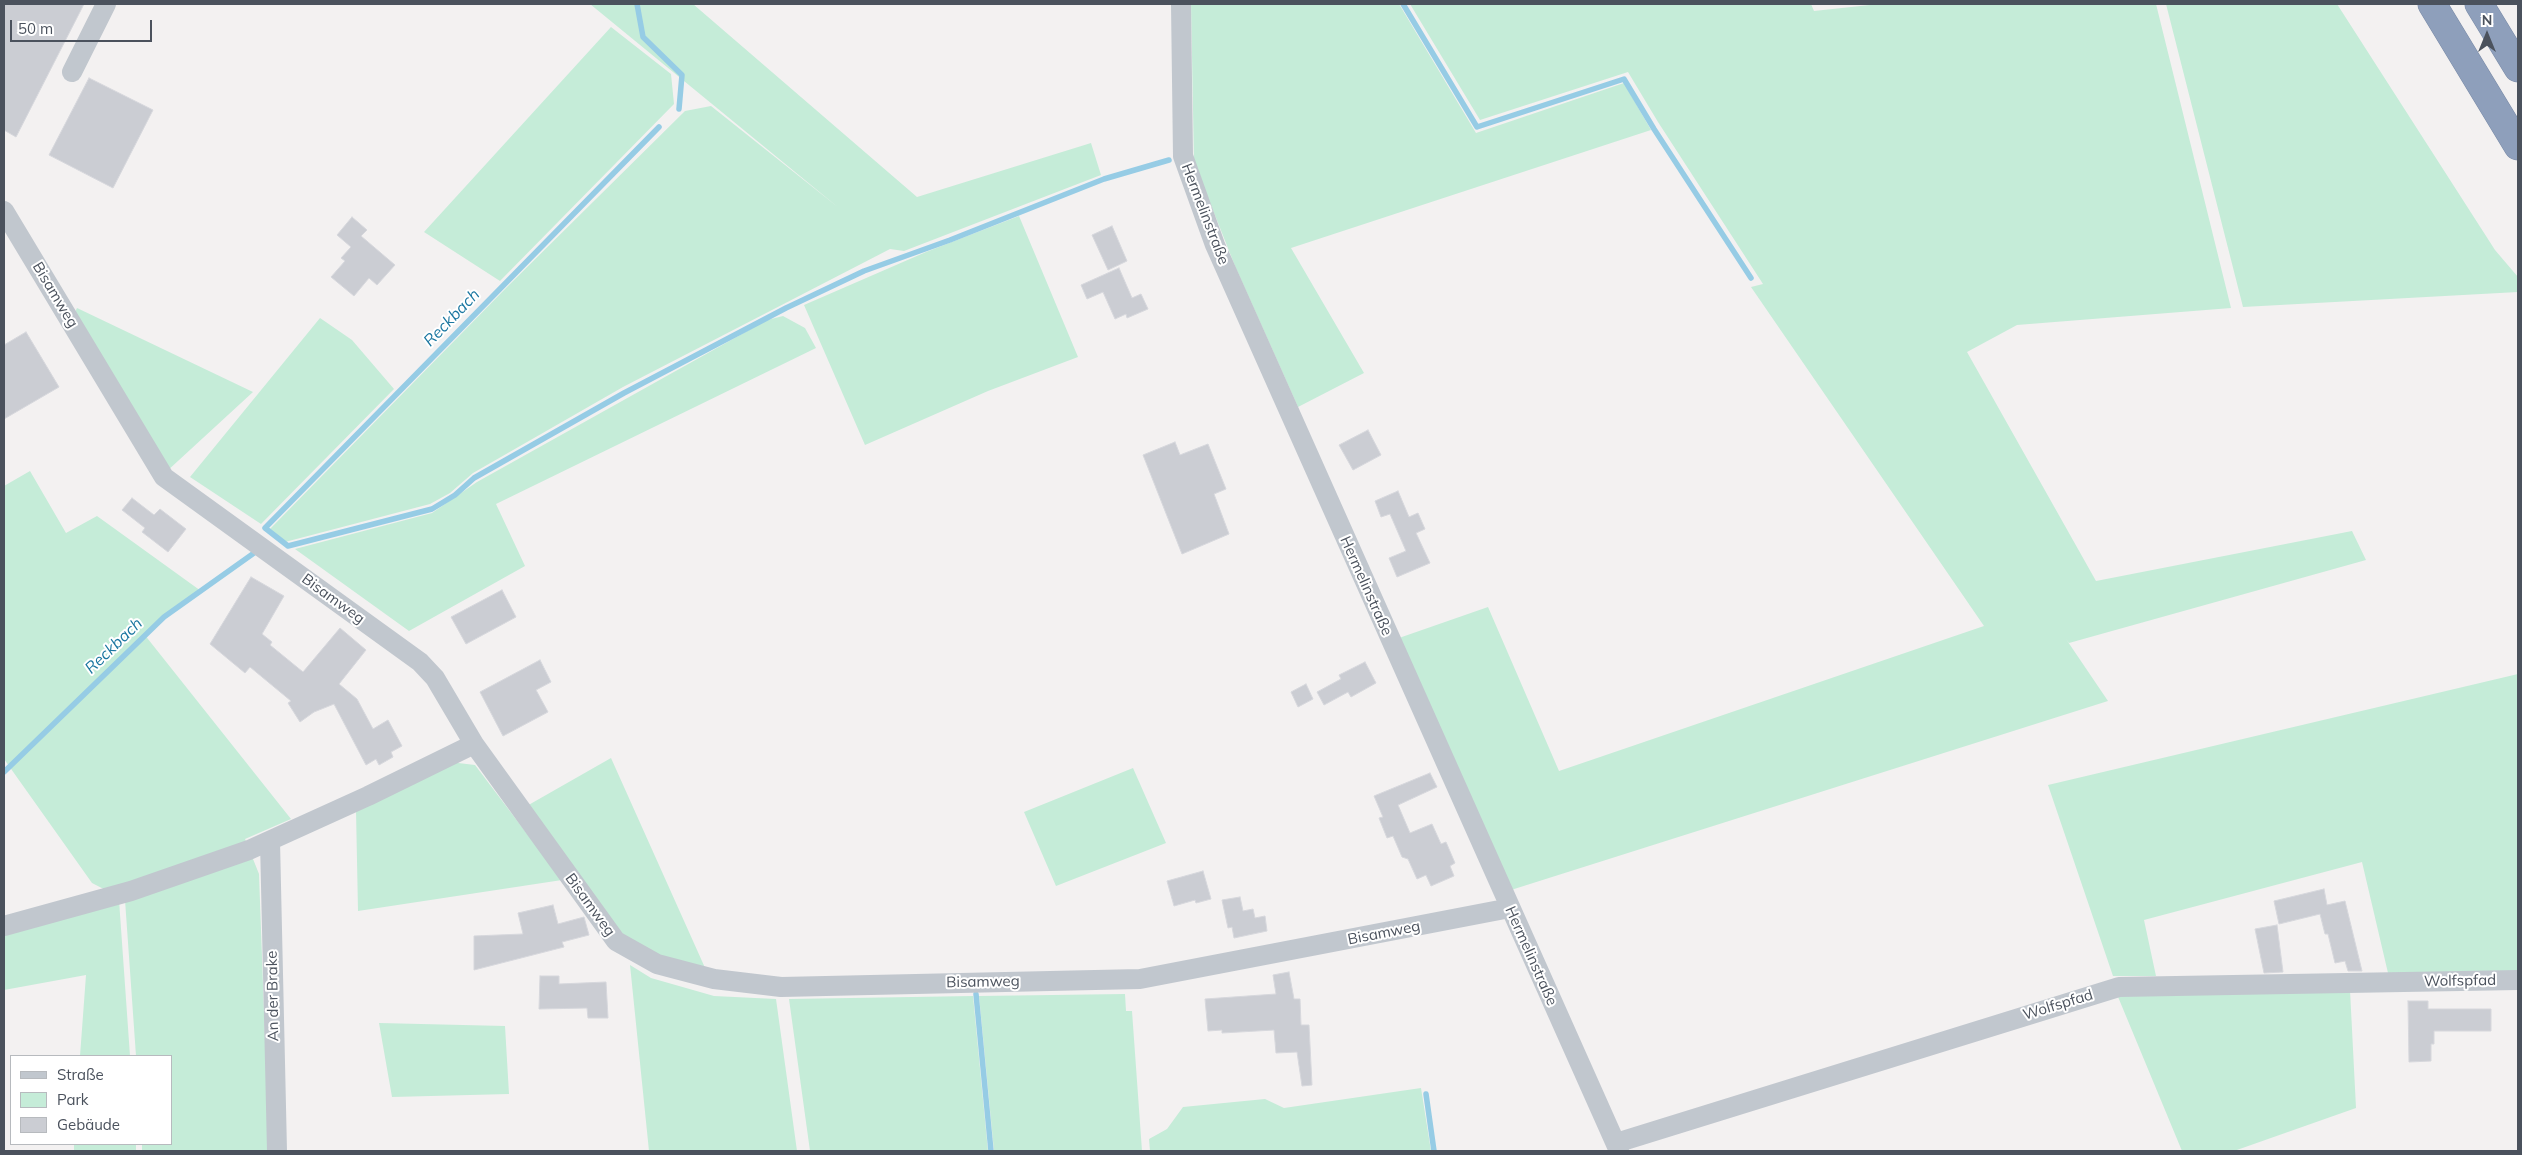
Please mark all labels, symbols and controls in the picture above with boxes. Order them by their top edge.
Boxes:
scale bar [12,10,155,42]
north arrow [2462,10,2512,60]
text: N [2482,11,2492,29]
text: 50 m [18,19,53,38]
street label: Hermelinstraße [1177,161,1233,267]
street label: Bisamweg [28,259,82,331]
water label: Reckbach [420,285,484,351]
street label: Hermelinstraße [1336,533,1396,639]
street label: Bisamweg [298,570,368,628]
water label: Reckbach [81,614,147,678]
street label: Bisamweg [561,870,619,940]
street label: Hermelinstraße [1501,903,1561,1009]
street label: Bisamweg [1346,917,1422,949]
street label: An der Brake [263,951,283,1041]
street label: Wolfspfad [2424,971,2496,991]
street label: Bisamweg [946,972,1020,992]
street label: Wolfspfad [2021,986,2095,1024]
legend [10,1055,172,1145]
text: Straße [57,1065,104,1084]
text: Park [57,1090,89,1109]
text: Gebäude [57,1115,120,1134]

